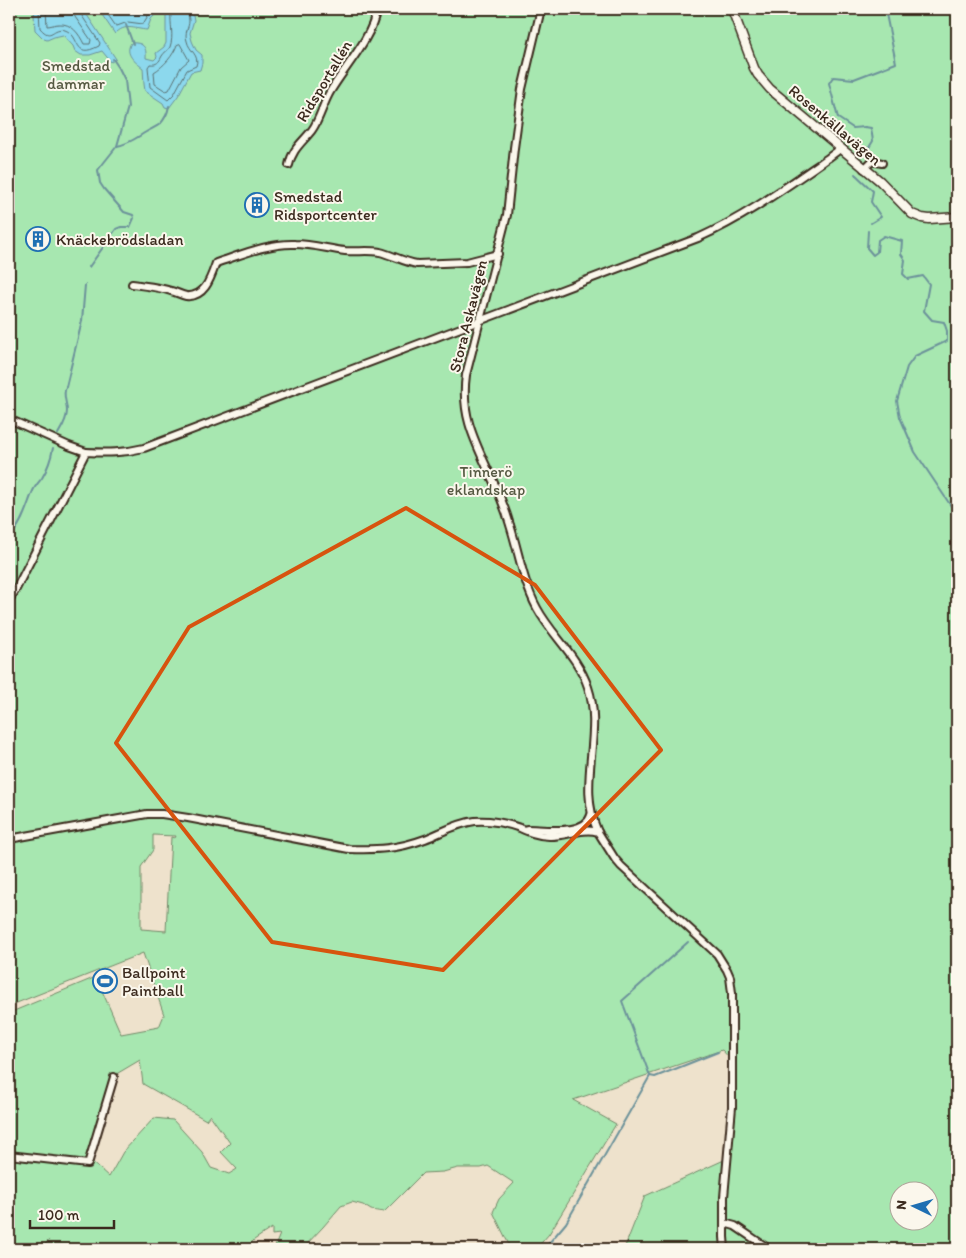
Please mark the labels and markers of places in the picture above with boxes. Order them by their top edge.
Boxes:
place label: Smedstad Ridsportcenter [274,187,378,224]
building icon: Smedstad Ridsportcenter [244,192,270,218]
building icon: Knäckebrödsladan [25,226,51,252]
place label: Knäckebrödsladan [56,230,184,249]
place label: Ballpoint Paintball [122,963,185,1000]
sports icon: Ballpoint Paintball [92,968,118,994]

